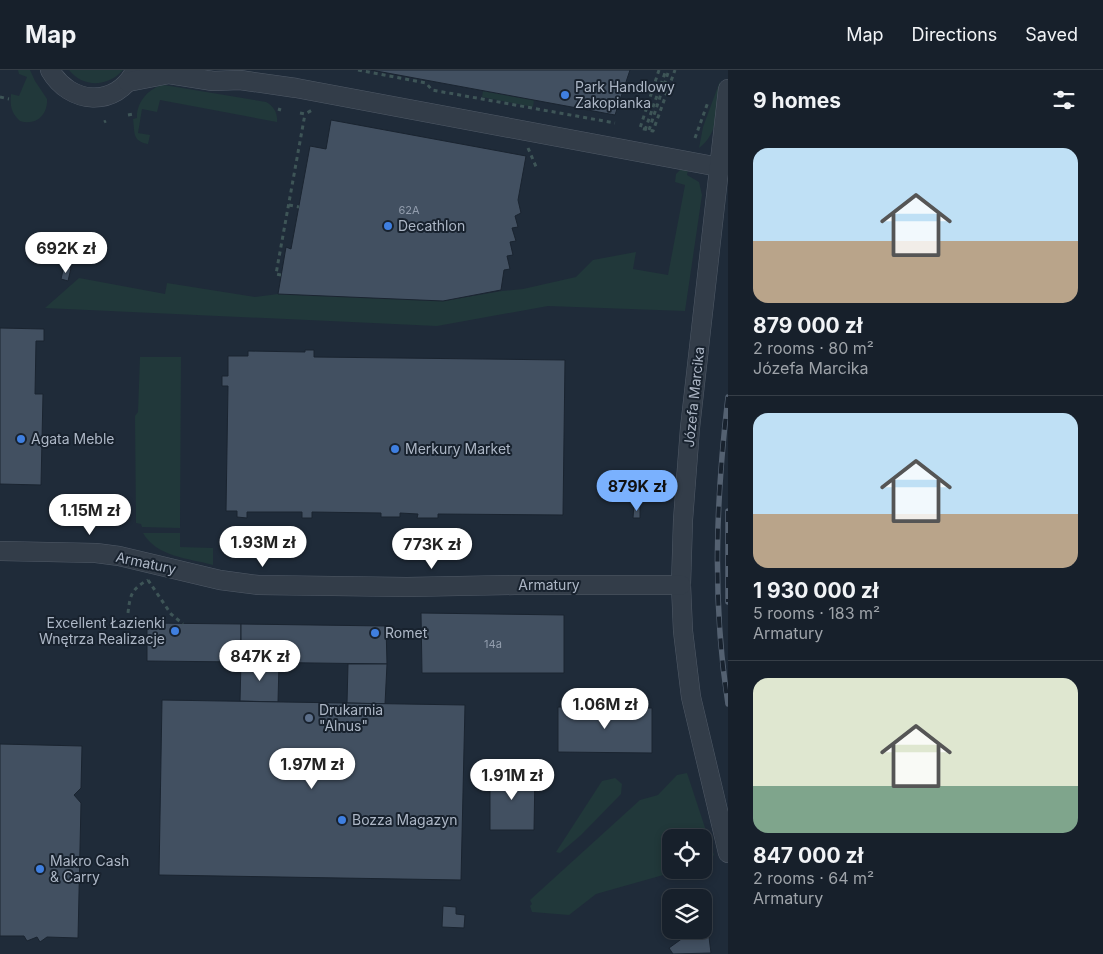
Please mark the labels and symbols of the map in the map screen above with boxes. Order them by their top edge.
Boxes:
place label: Park Handlowy Zakopianka [575,78,675,111]
marker: Park Handlowy Zakopianka [559,89,571,101]
house number: 62A [398,203,420,217]
place label: Decathlon [398,217,465,234]
marker: Decathlon [382,220,394,232]
pin: 692K zł [20,232,112,274]
street label: Józefa Marcika [680,346,707,448]
place label: Agata Meble [31,430,115,447]
marker: Agata Meble [15,433,27,445]
place label: Merkury Market [405,440,511,457]
marker: Merkury Market [389,443,401,455]
pin: 879K zł [591,470,683,512]
pin: 1.15M zł [38,494,142,536]
pin: 1.93M zł [211,526,315,568]
pin: 773K zł [386,528,478,570]
street label: Armatury [114,548,178,577]
street label: Armatury [518,576,580,593]
place label: Excellent Łazienki Wnętrza Realizacje [39,614,165,647]
place label: Romet [385,624,428,641]
marker: Excellent Łazienki Wnętrza Realizacje [169,625,181,637]
marker: Romet [369,627,381,639]
house number: 14a [484,637,502,651]
pin: 847K zł [214,640,306,682]
pin: 1.06M zł [553,688,657,730]
place label: Drukarnia "Alnus" [319,701,383,734]
marker: Drukarnia "Alnus" [303,712,315,724]
pin: 1.97M zł [260,748,364,790]
pin: 1.91M zł [460,758,564,801]
place label: Bozza Magazyn [352,811,457,828]
marker: Bozza Magazyn [336,814,348,826]
place label: Makro Cash & Carry [50,852,129,885]
marker: Makro Cash & Carry [34,863,46,875]

